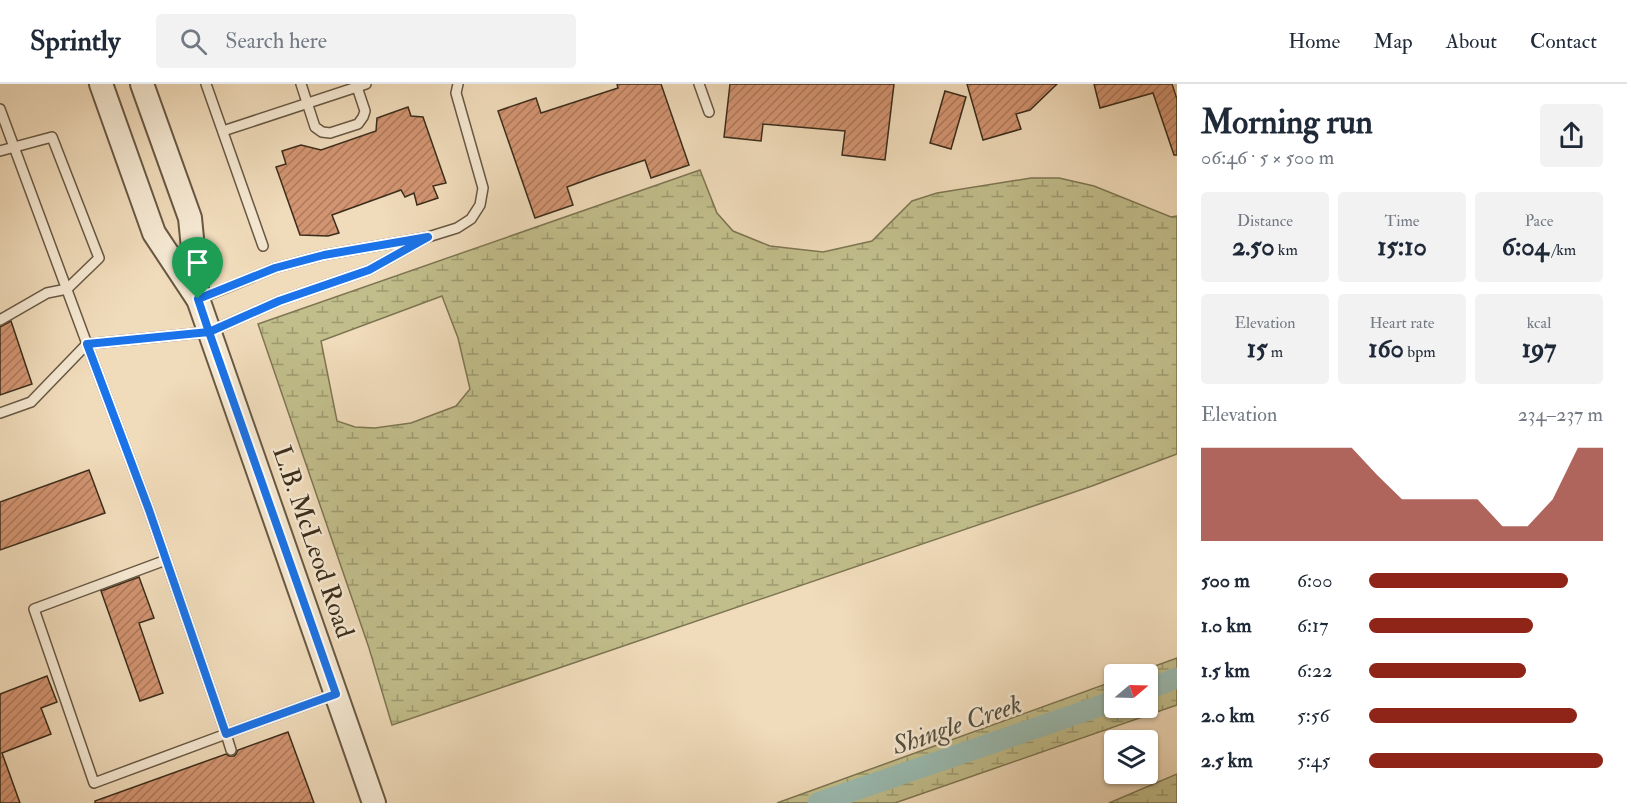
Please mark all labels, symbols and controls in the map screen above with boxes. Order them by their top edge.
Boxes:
search box [156,14,576,68]
text: Sprintly [30,24,120,59]
icon: search [177,25,210,58]
text: Search here [225,27,327,55]
text: Home [1288,28,1340,55]
text: Map [1373,28,1413,55]
text: About [1446,28,1497,55]
text: Contact [1530,28,1597,55]
text: Morning run [1201,102,1373,143]
button: share [1540,104,1603,167]
text: 06:46 · 5 × 500 m [1201,145,1334,170]
text: Distance [1237,211,1293,231]
text: Time [1385,211,1419,231]
text: Pace [1525,211,1553,231]
text: 2.50 [1232,231,1274,263]
text: 15:10 [1377,231,1427,263]
text: 6:04 [1502,231,1549,263]
pin [172,237,223,299]
text: km [1274,240,1298,260]
text: /km [1549,240,1576,260]
icon: arrive [181,246,214,279]
text: Elevation [1235,313,1295,333]
text: Heart rate [1369,313,1435,333]
text: kcal [1527,313,1551,333]
text: 15 [1247,333,1267,365]
text: 160 [1368,333,1404,365]
text: 197 [1522,333,1556,365]
text: m [1267,342,1283,362]
text: bpm [1404,342,1436,362]
text: Elevation [1201,402,1277,427]
text: 234–237 m [1518,402,1603,427]
street label: L.B. McLeod Road [265,442,361,642]
text: 500 m [1201,568,1250,593]
text: 6:00 [1297,568,1333,593]
text: 1.0 km [1201,613,1252,638]
text: 6:17 [1297,613,1328,638]
text: 1.5 km [1201,658,1250,683]
text: 6:22 [1297,658,1332,683]
north arrow [1104,664,1158,718]
map controls [1104,664,1158,784]
water label: Shingle Creek [887,687,1026,763]
text: 2.0 km [1201,703,1255,728]
text: 5:56 [1297,703,1330,728]
button: layers [1104,730,1158,784]
text: 2.5 km [1201,748,1253,773]
text: 5:45 [1297,748,1330,773]

